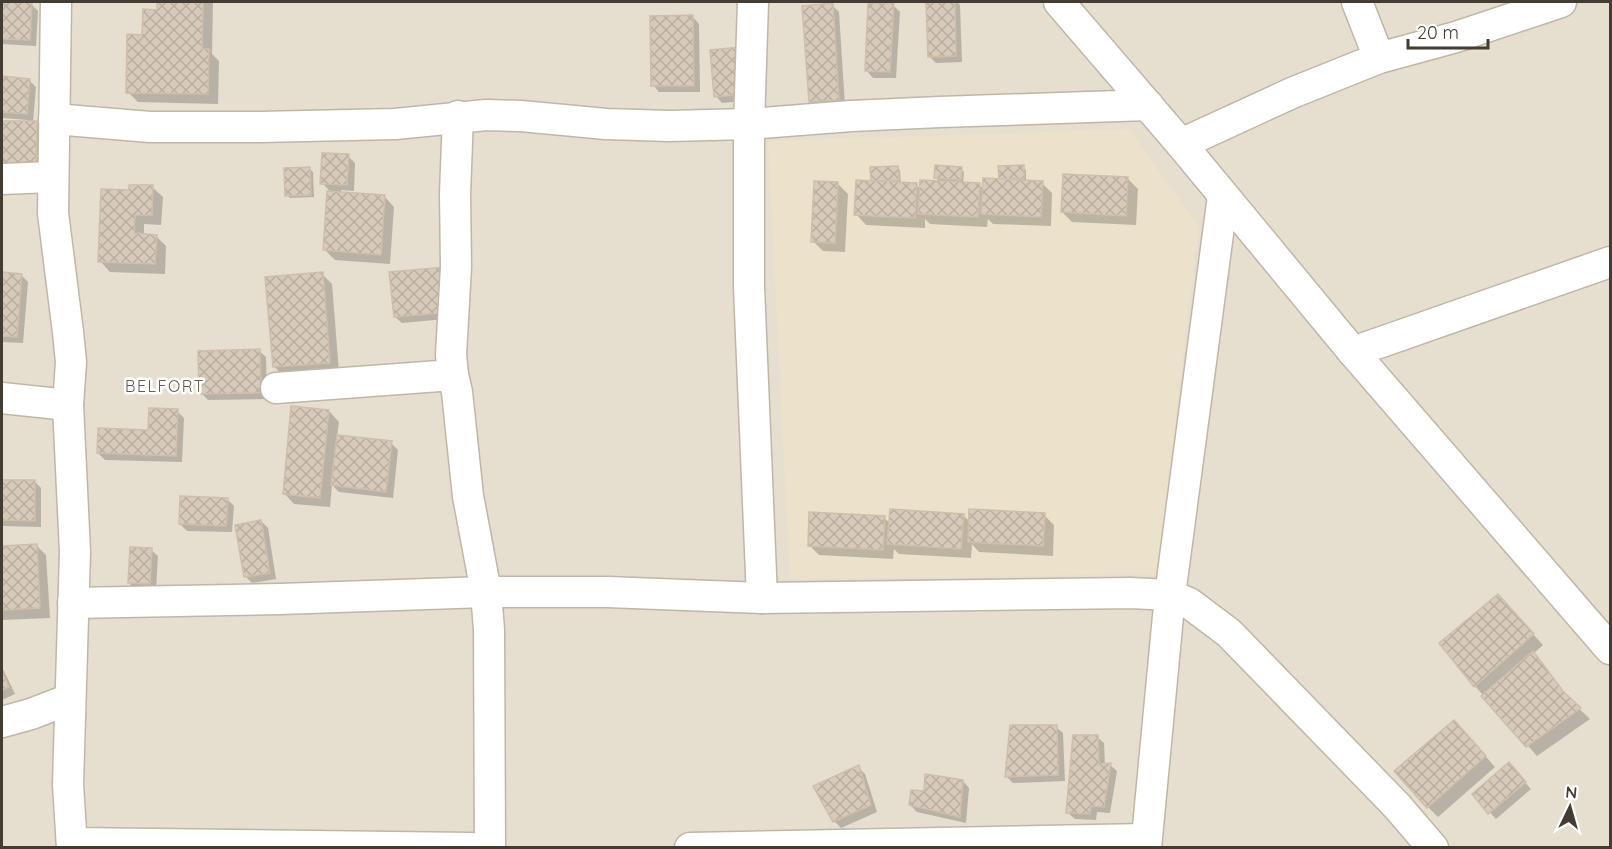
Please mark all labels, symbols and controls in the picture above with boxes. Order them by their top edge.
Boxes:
scale bar [1408,12,1488,50]
text: 20 m [1417,21,1459,44]
district label: BELFORT [125,376,205,396]
north arrow [1540,777,1600,837]
text: N [1565,782,1578,803]

